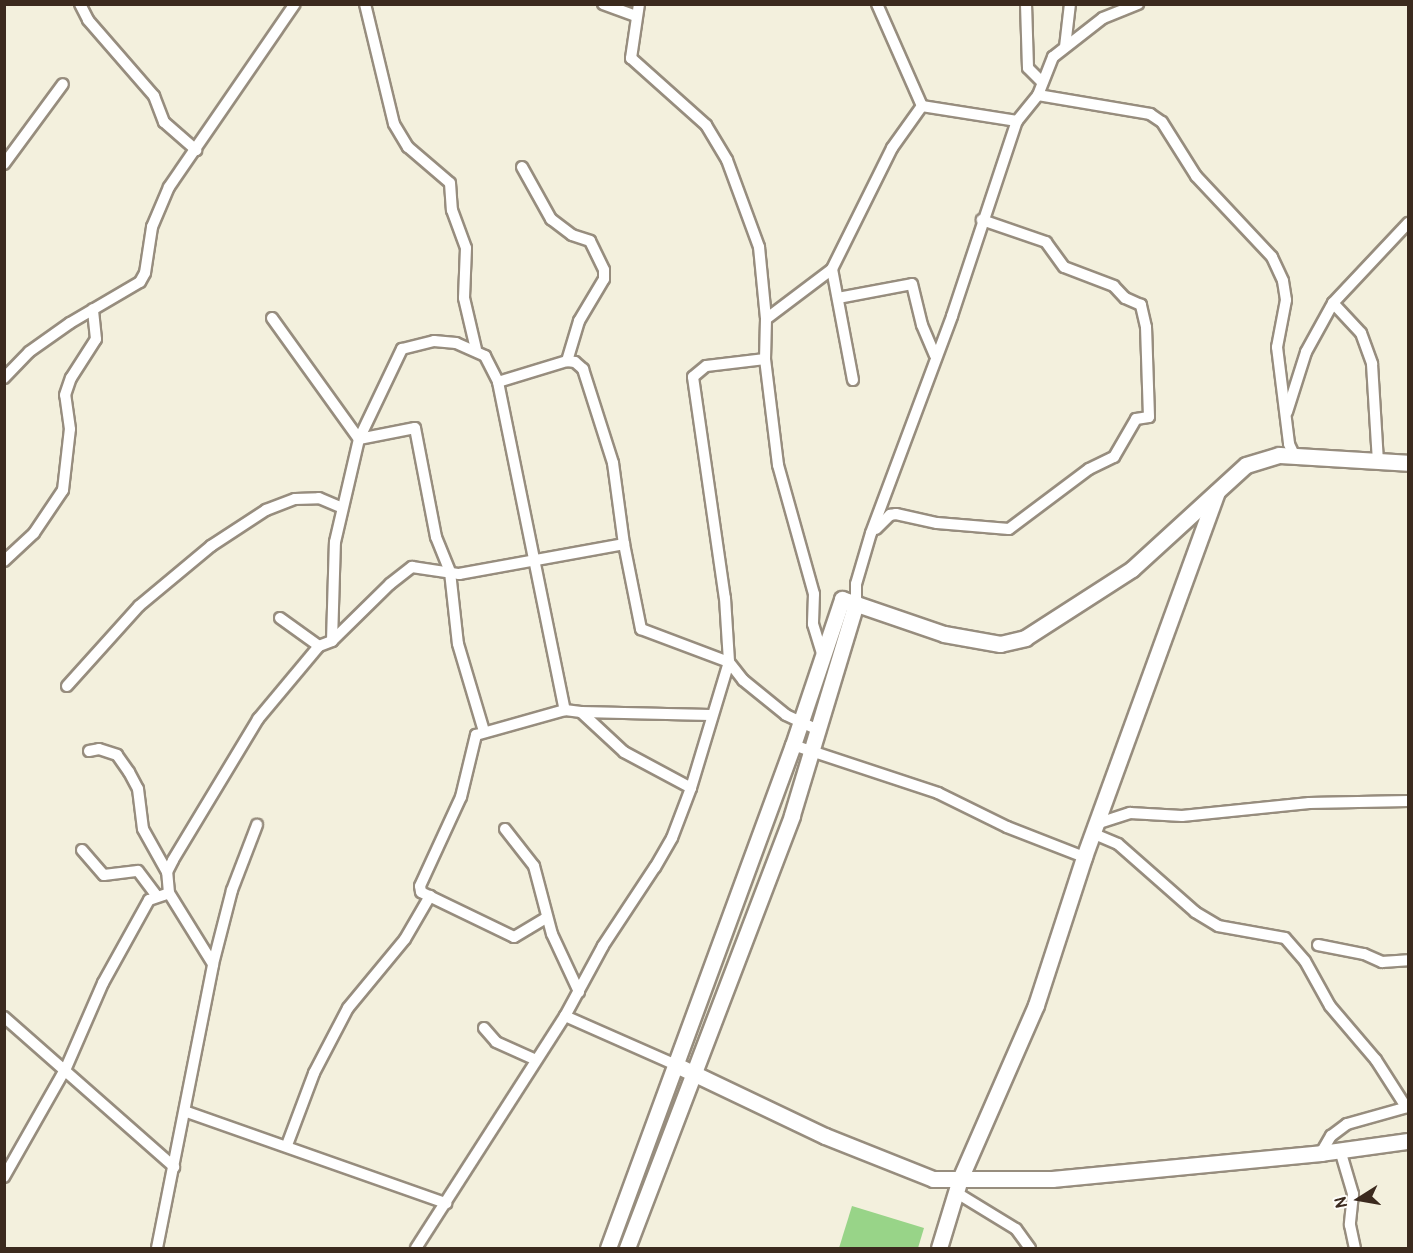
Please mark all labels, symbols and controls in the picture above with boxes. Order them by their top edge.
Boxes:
north arrow [1329,1169,1389,1229]
text: N [1330,1195,1352,1210]

